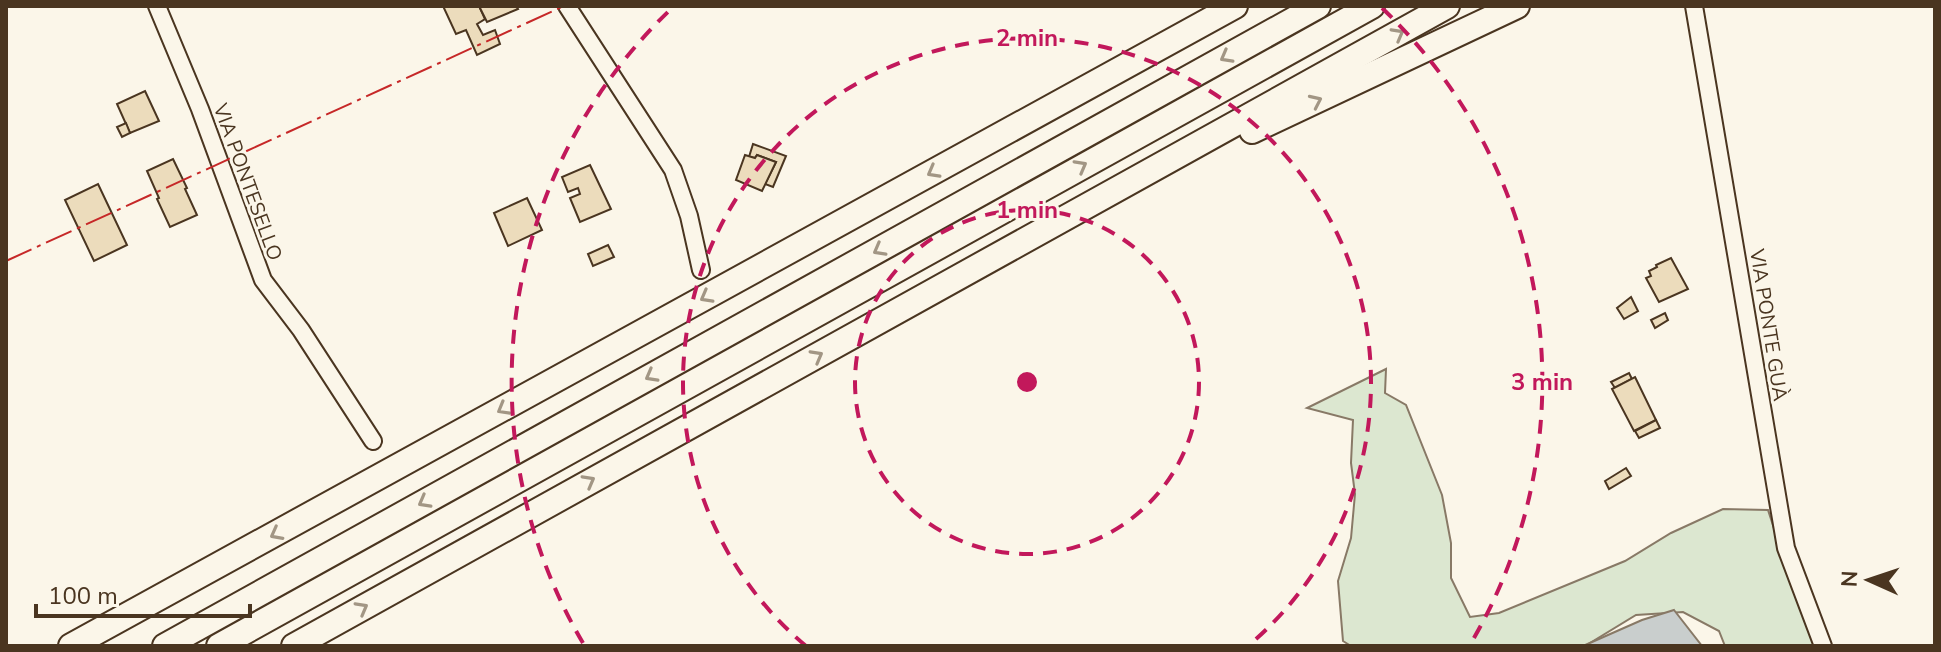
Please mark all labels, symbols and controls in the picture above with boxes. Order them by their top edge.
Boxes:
text: 2 min [996,22,1058,54]
one-way arrow [1389,28,1403,44]
one-way arrow [1219,48,1234,63]
one-way arrow [1308,95,1323,111]
street label: VIA PONTESELLO [206,99,288,264]
one-way arrow [1073,161,1088,176]
one-way arrow [927,162,942,177]
text: 1 min [996,194,1058,226]
one-way arrow [873,240,888,256]
street label: VIA PONTE GUÀ [1743,246,1794,403]
one-way arrow [700,288,714,303]
one-way arrow [809,350,823,365]
one-way arrow [646,366,660,382]
text: 3 min [1511,366,1573,398]
centre of rings [1013,368,1041,396]
one-way arrow [498,399,512,415]
one-way arrow [580,475,595,491]
one-way arrow [418,492,433,508]
one-way arrow [269,525,284,540]
north arrow [1829,540,1909,620]
scale bar [36,568,250,618]
text: N [1835,570,1865,588]
text: 100 m [48,580,118,612]
one-way arrow [353,602,368,618]

